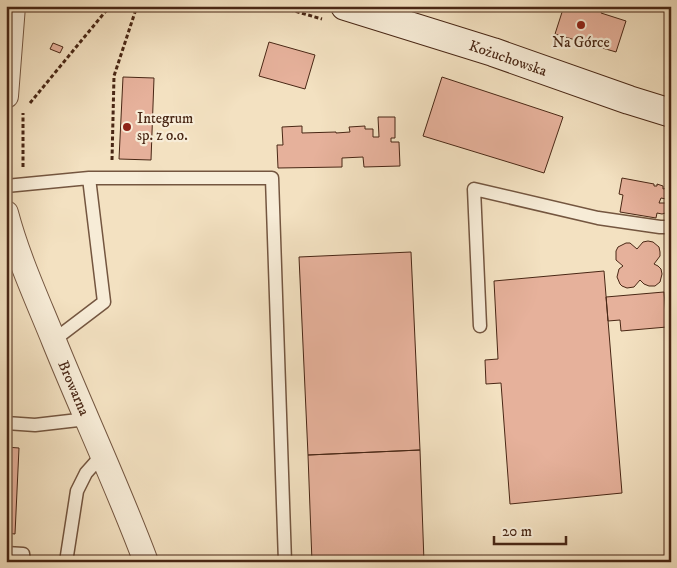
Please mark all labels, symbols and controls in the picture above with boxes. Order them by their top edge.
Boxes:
marker: Na Górce [575,19,587,31]
place label: Na Górce [552,33,610,52]
street label: Kożuchowska [466,36,550,81]
place label: Integrum sp. z o.o. [137,109,193,145]
marker: Integrum sp. z o.o. [121,121,133,133]
street label: Browarna [53,358,94,419]
scale bar [494,513,567,545]
text: 20 m [502,522,532,541]

